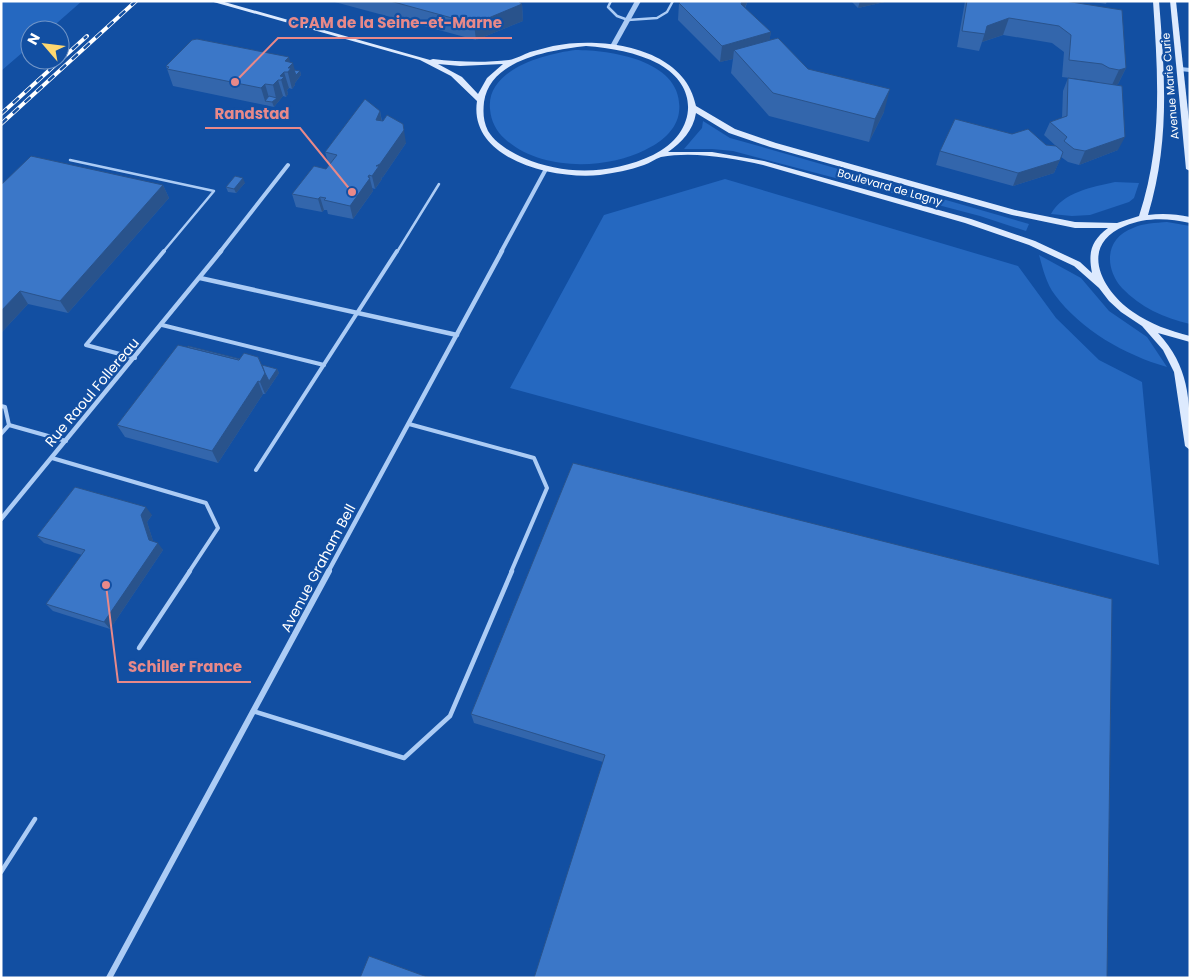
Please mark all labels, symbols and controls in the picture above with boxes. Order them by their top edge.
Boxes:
callout: CPAM de la Seine-et-Marne [278,8,512,38]
text: CPAM de la Seine-et-Marne [288,12,502,33]
north arrow [20,20,70,70]
text: N [22,30,45,48]
street label: Avenue Marie Curie [1157,32,1183,140]
callout: Randstad [205,98,300,128]
text: Randstad [214,103,290,124]
street label: Boulevard de Lagny [836,164,945,210]
street label: Rue Raoul Follereau [40,333,144,451]
street label: Avenue Graham Bell [276,500,360,636]
callout: Schiller France [118,652,251,682]
text: Schiller France [128,656,242,677]

